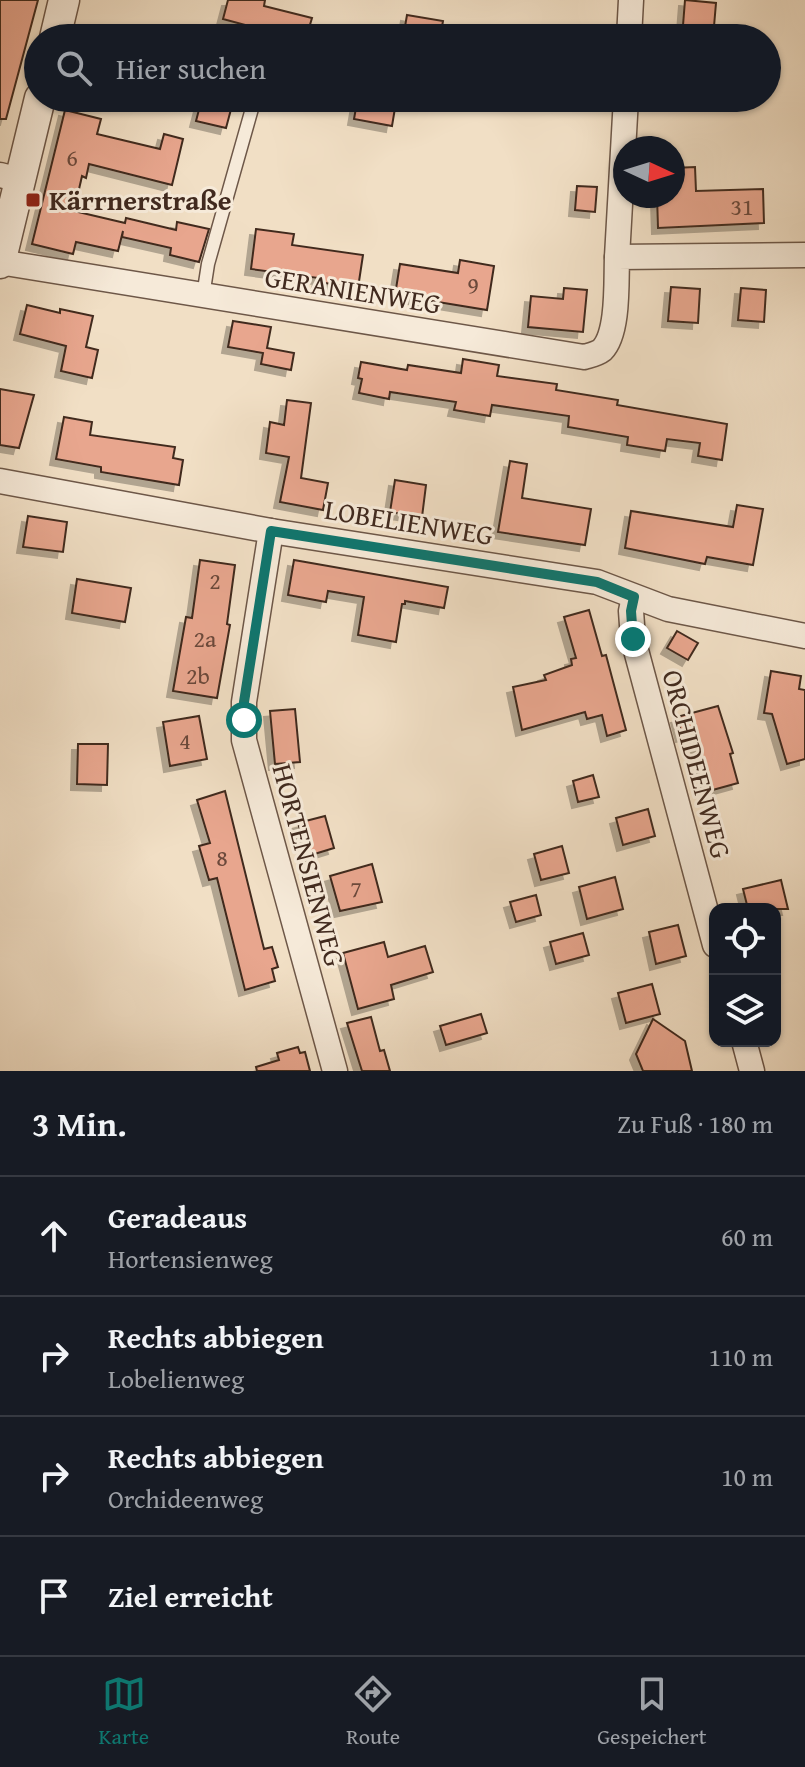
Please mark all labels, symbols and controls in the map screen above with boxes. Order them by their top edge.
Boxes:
search box [24,24,781,112]
icon: search [52,46,96,90]
text: Hier suchen [116,46,266,90]
north arrow [613,136,685,208]
house number: 6 [66,140,78,175]
place label: Kärrnerstraße [49,179,231,220]
house number: 31 [730,189,754,224]
marker: Kärrnerstraße [24,191,42,209]
street label: GERANIENWEG [262,255,444,324]
house number: 9 [467,267,479,302]
street label: LOBELIENWEG [322,488,496,555]
house number: 2 [209,563,221,598]
house number: 2a [194,621,217,656]
route end [615,621,651,657]
house number: 2b [186,658,210,693]
street label: ORCHIDEENWEG [653,665,742,863]
route start [226,702,262,738]
house number: 4 [179,723,191,758]
street label: HORTENSIENWEG [263,759,356,971]
house number: 8 [216,840,228,875]
house number: 7 [350,871,362,906]
map controls [709,903,781,1047]
button: locate [709,903,781,975]
button: layers [709,975,781,1047]
text: 3 Min. [32,1099,127,1148]
text: Zu Fuß · 180 m [617,1104,773,1143]
text: Geradeaus [108,1195,247,1239]
icon: ahead [32,1214,76,1258]
text: 60 m [721,1217,773,1256]
text: Hortensienweg [108,1239,273,1278]
text: Rechts abbiegen [108,1315,324,1359]
icon: right [32,1334,76,1378]
text: 110 m [708,1337,773,1376]
text: Lobelienweg [108,1359,244,1398]
text: Rechts abbiegen [108,1435,324,1479]
icon: right [32,1454,76,1498]
text: 10 m [721,1457,773,1496]
text: Orchideenweg [108,1479,263,1518]
icon: arrive [32,1574,76,1618]
text: Ziel erreicht [108,1574,273,1618]
tab: Karte [99,1672,149,1752]
tab: Route [346,1672,400,1752]
tab: Gespeichert [597,1672,706,1752]

